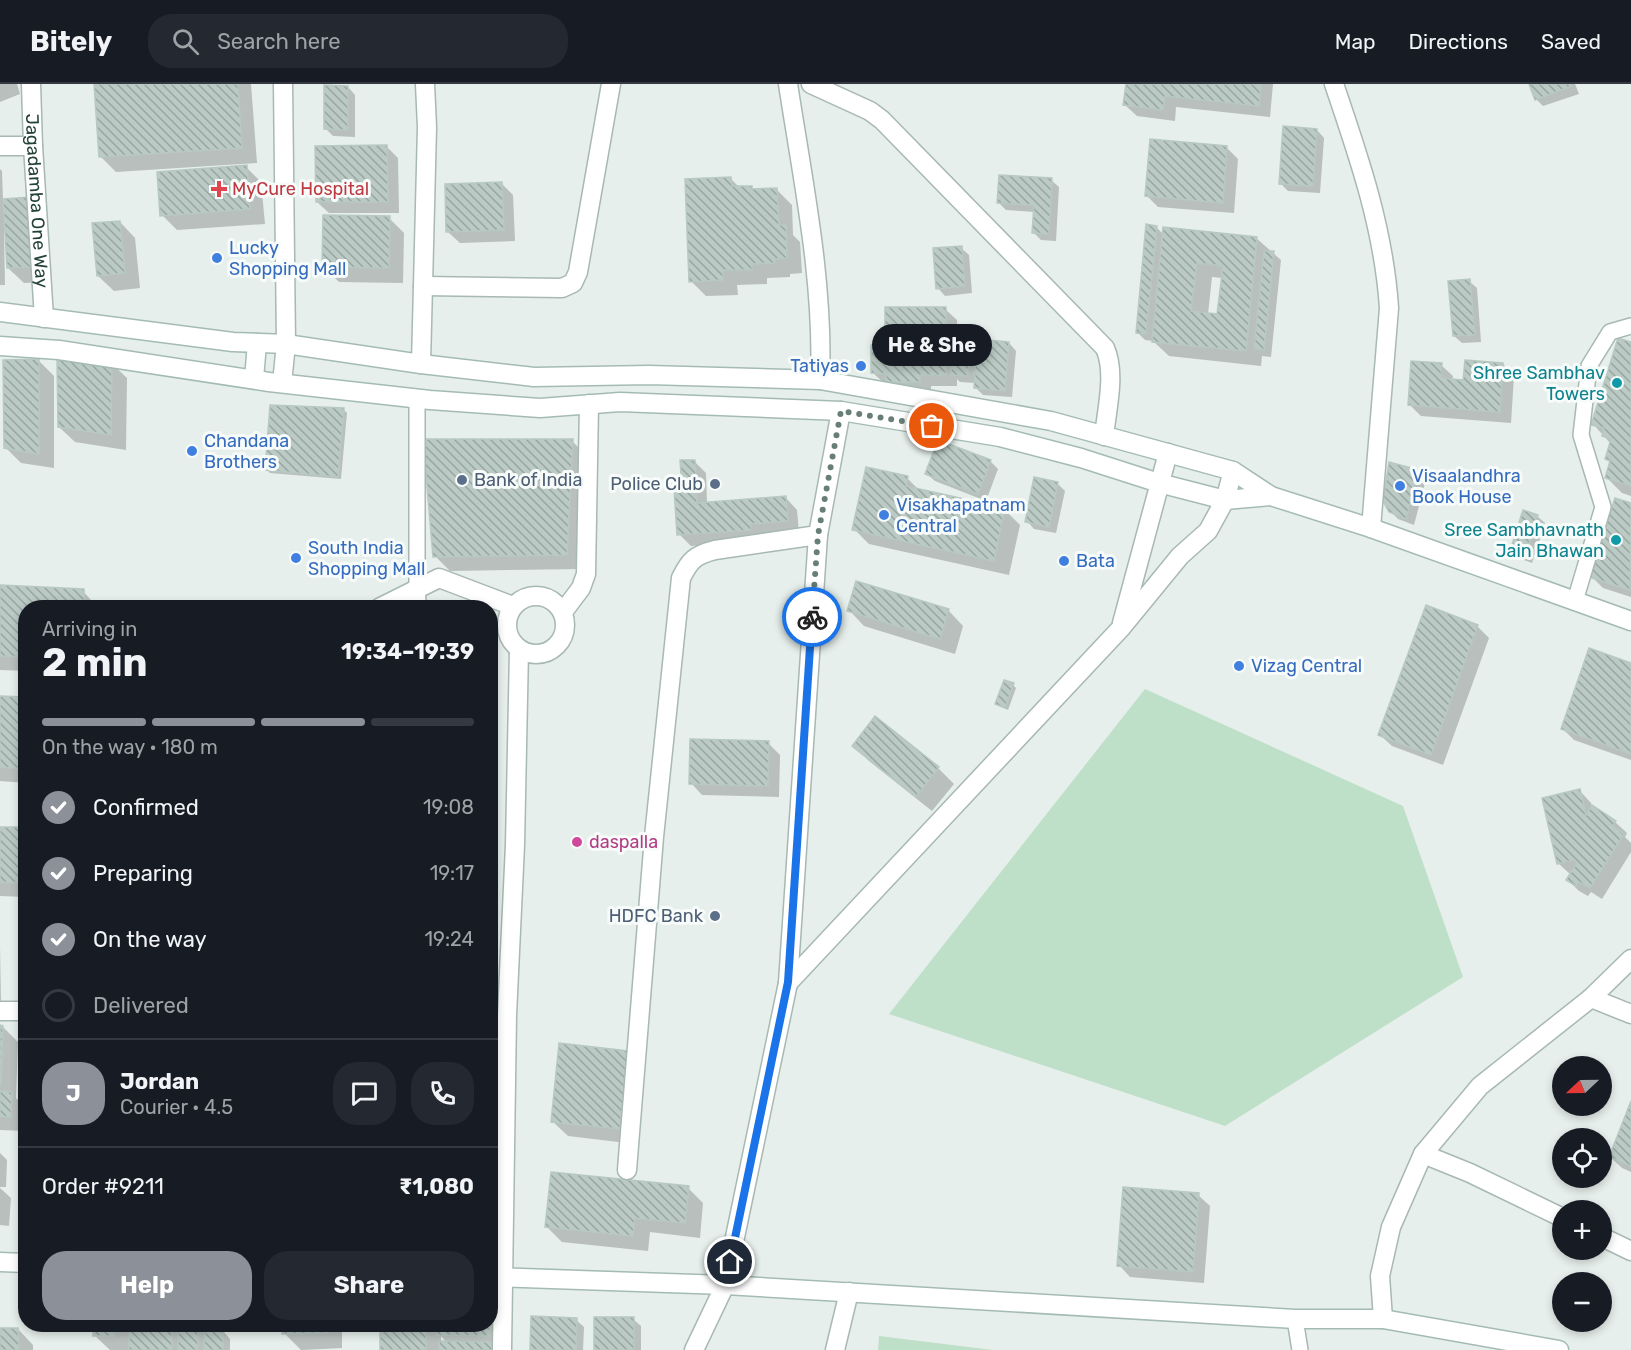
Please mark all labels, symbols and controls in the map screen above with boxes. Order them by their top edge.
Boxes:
search box [148,14,568,68]
text: Bitely [30,25,112,58]
icon: search [169,25,202,58]
text: Search here [217,28,341,55]
text: Map [1335,29,1376,54]
text: Directions [1409,29,1508,54]
text: Saved [1541,29,1601,54]
street label: Jagadamba One Way [21,113,53,289]
place label: MyCure Hospital [232,178,369,200]
marker: MyCure Hospital [210,180,228,198]
place label: Lucky Shopping Mall [229,237,346,280]
marker: Lucky Shopping Mall [210,251,224,265]
callout: He & She [872,324,992,366]
text: He & She [888,333,976,357]
place label: Tatiyas [790,355,849,377]
marker: Tatiyas [854,359,868,373]
place label: Shree Sambhav Towers [1473,362,1605,405]
marker: Shree Sambhav Towers [1610,376,1624,390]
pin [906,400,957,451]
icon: bag [915,409,948,442]
place label: Chandana Brothers [204,430,289,473]
marker: Chandana Brothers [185,444,199,458]
place label: Visaalandhra Book House [1412,465,1521,508]
place label: Bank of India [474,469,582,491]
marker: Bank of India [455,473,469,487]
place label: Police Club [610,473,703,495]
marker: Police Club [708,477,722,491]
marker: Visaalandhra Book House [1393,479,1407,493]
place label: Visakhapatnam Central [896,494,1026,537]
marker: Visakhapatnam Central [877,508,891,522]
place label: Sree Sambhavnath Jain Bhawan [1444,519,1604,562]
marker: Sree Sambhavnath Jain Bhawan [1609,533,1623,547]
place label: South India Shopping Mall [308,537,425,580]
place label: Bata [1076,550,1115,572]
marker: South India Shopping Mall [289,551,303,565]
marker: Bata [1057,554,1071,568]
courier [782,587,842,647]
icon: bike [796,601,829,634]
text: Arriving in [42,617,137,641]
text: 19:34–19:39 [341,638,474,665]
text: 2 min [42,640,148,686]
place label: Vizag Central [1251,655,1362,677]
marker: Vizag Central [1232,659,1246,673]
text: On the way · 180 m [42,735,218,759]
icon: check [42,791,75,824]
text: Confirmed [93,794,199,821]
text: 19:08 [423,795,474,819]
place label: daspalla [589,831,658,853]
marker: daspalla [570,835,584,849]
icon: check [42,857,75,890]
text: Preparing [93,860,193,887]
text: 19:17 [430,861,474,885]
place label: HDFC Bank [609,905,704,927]
marker: HDFC Bank [708,909,722,923]
icon: check [42,923,75,956]
text: On the way [93,926,207,953]
text: 19:24 [424,927,474,951]
text: Delivered [93,992,189,1019]
north arrow [1552,1056,1612,1116]
map controls [1552,1056,1612,1332]
button: chat [333,1062,396,1125]
button: phone [411,1062,474,1125]
text: Jordan [120,1068,199,1095]
text: J [66,1080,81,1107]
text: Courier · 4.5 [120,1095,233,1119]
button: locate [1552,1128,1612,1188]
text: Order #9211 [42,1173,164,1200]
text: ₹1,080 [399,1173,474,1200]
button: + [1552,1200,1612,1260]
pin [704,1236,755,1287]
icon: home [713,1245,746,1278]
button: Help [42,1251,252,1320]
button: Share [264,1251,474,1320]
button: − [1552,1272,1612,1332]

